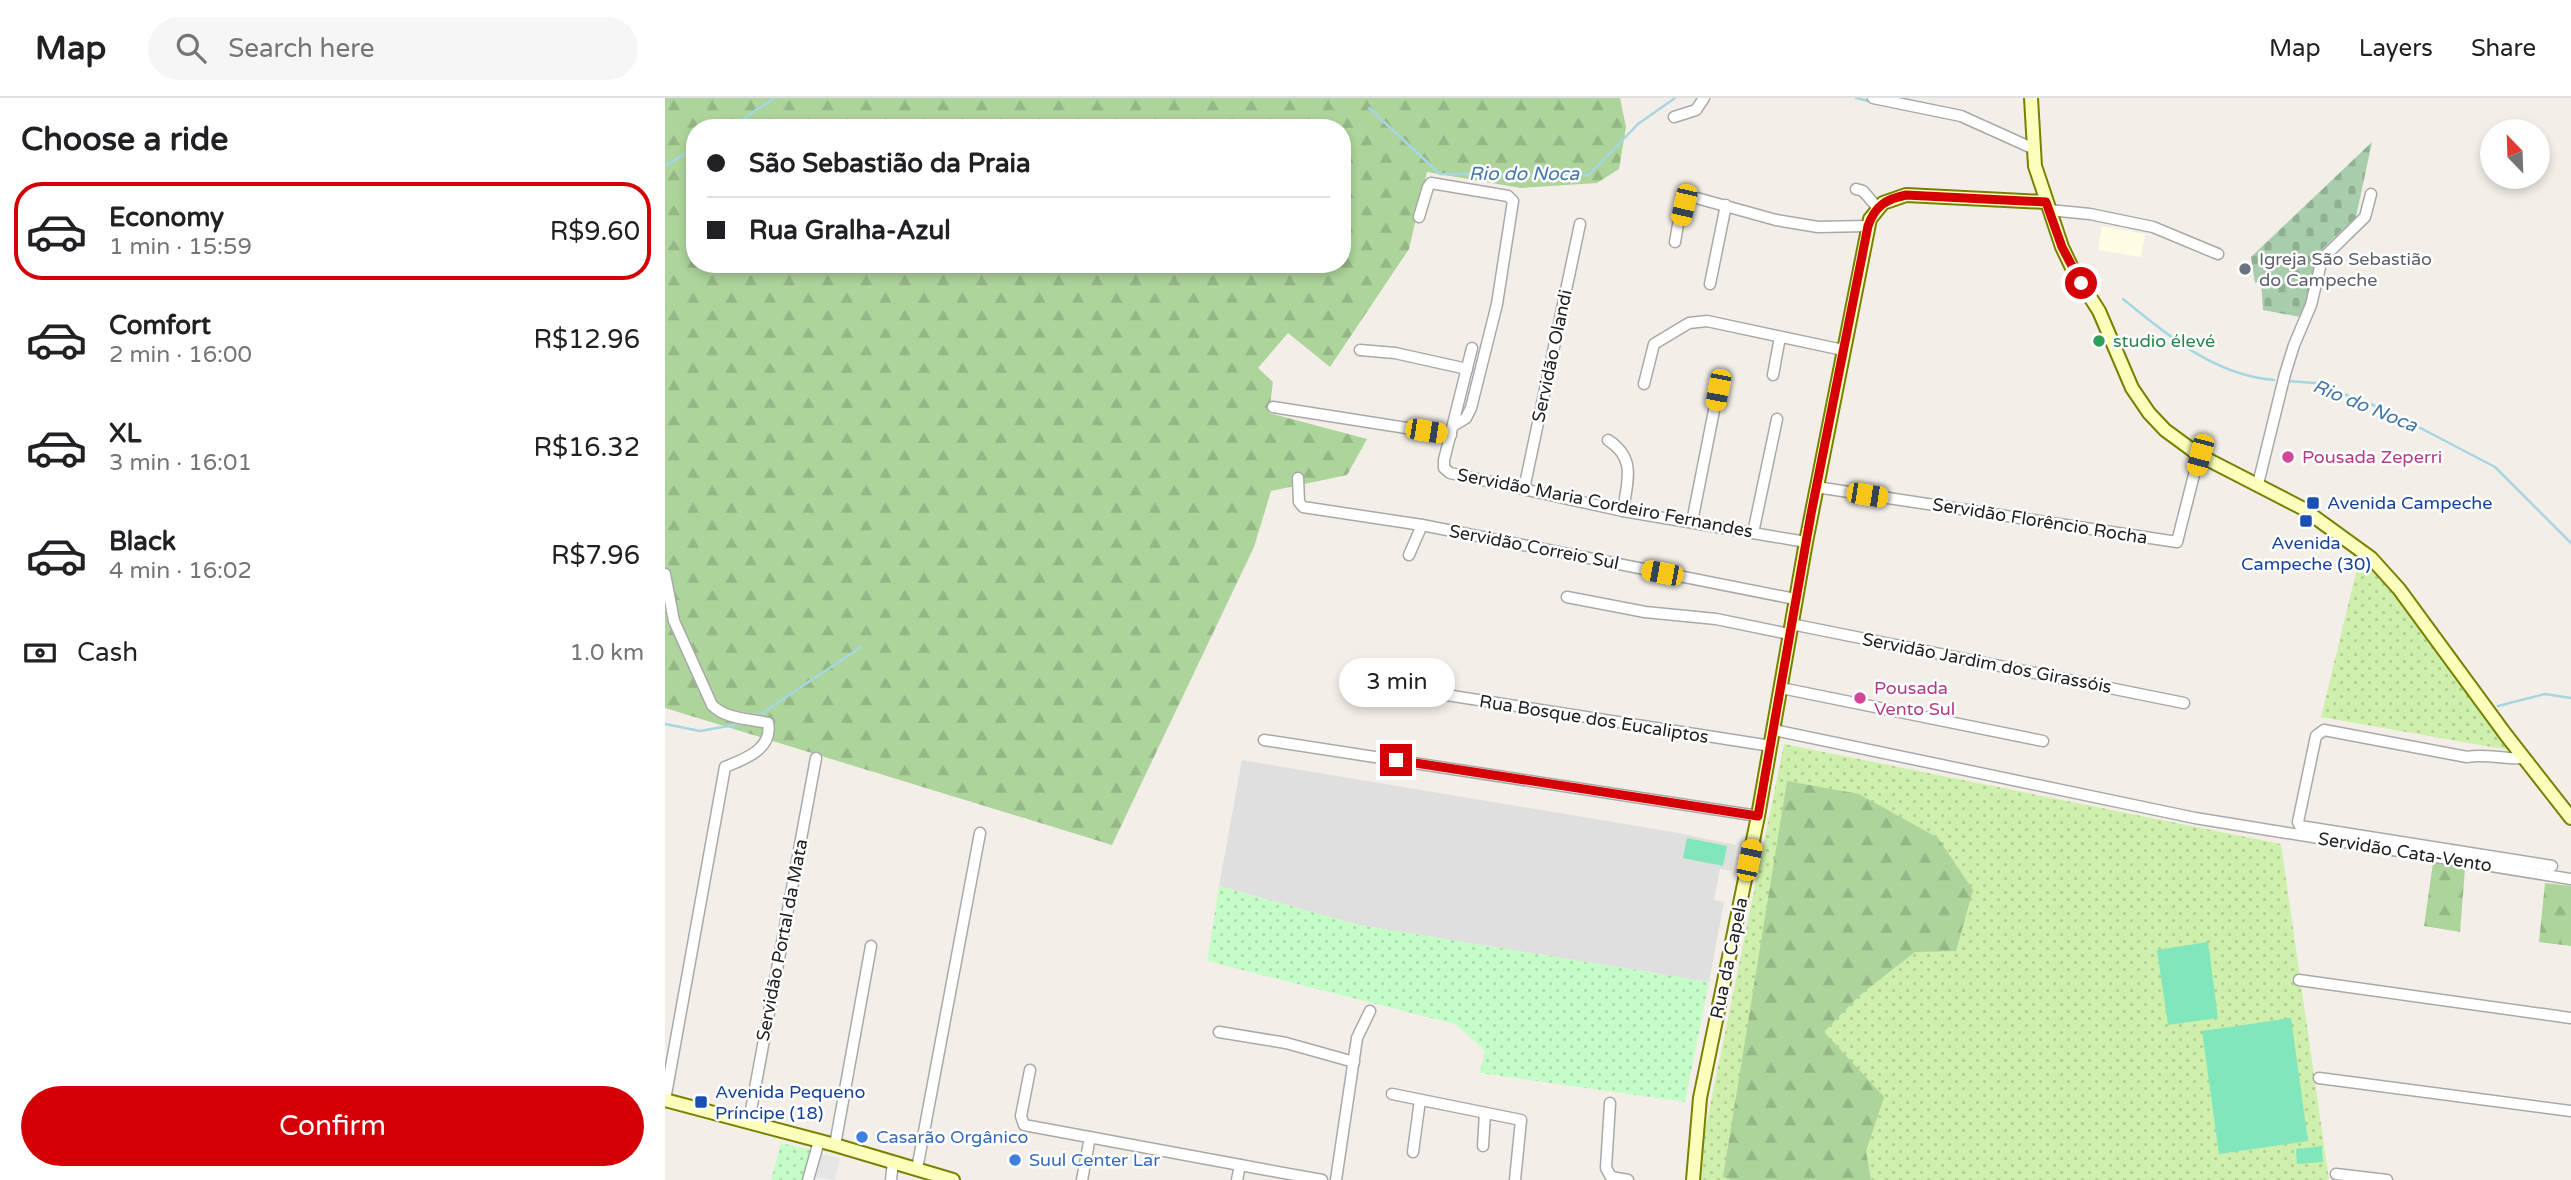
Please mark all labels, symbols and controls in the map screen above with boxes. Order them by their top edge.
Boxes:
search box [148,17,638,80]
text: Map [35,29,106,68]
icon: search [172,29,210,67]
text: Search here [228,33,374,64]
text: Map [2269,34,2321,63]
text: Layers [2359,34,2433,63]
text: Share [2471,34,2536,63]
north arrow [2480,119,2550,189]
map controls [2480,119,2550,189]
text: Choose a ride [21,121,228,159]
text: São Sebastião da Praia [749,148,1031,179]
water label: Rio do Noca [1469,163,1581,185]
car [1670,182,1699,228]
icon: car [25,200,88,263]
text: Economy [109,202,224,233]
text: Rua Gralha-Azul [749,215,951,246]
text: R$9.60 [550,216,640,247]
text: 1 min · 15:59 [109,233,252,261]
place label: Igreja São Sebastião do Campeche [2259,248,2432,291]
marker: Igreja São Sebastião do Campeche [2237,261,2253,277]
route start [2065,267,2097,299]
street label: Servidão Olandi [1527,288,1577,424]
icon: car [25,308,88,371]
text: Comfort [109,310,211,341]
text: R$12.96 [533,324,640,355]
place label: studio élevé [2113,330,2215,352]
marker: studio élevé [2091,333,2107,349]
text: 2 min · 16:00 [109,341,252,369]
car [1704,367,1733,413]
water label: Rio do Noca [2310,375,2422,437]
icon: car [25,416,88,479]
car [1404,417,1449,445]
text: XL [109,418,141,449]
text: R$16.32 [533,432,640,463]
car [2185,432,2216,478]
place label: Pousada Zeperri [2302,446,2442,468]
text: 3 min · 16:01 [109,449,252,477]
marker: Pousada Zeperri [2280,449,2296,465]
street label: Servidão Maria Cordeiro Fernandes [1455,464,1755,542]
car [1845,481,1890,509]
place label: Avenida Campeche [2327,492,2492,514]
street label: Servidão Florêncio Rocha [1931,493,2149,549]
marker: Avenida Campeche [2305,495,2321,511]
marker: Avenida Campeche (30) [2298,513,2314,529]
street label: Servidão Correio Sul [1447,520,1621,574]
icon: car [25,524,88,587]
text: Black [109,526,176,557]
place label: Avenida Campeche (30) [2241,532,2371,575]
text: R$7.96 [551,540,640,571]
text: 4 min · 16:02 [109,557,252,585]
car [1640,559,1685,587]
street label: Servidão Jardim dos Girassóis [1860,628,2114,698]
icon: cash [21,634,59,672]
text: Cash [77,637,138,668]
text: 1.0 km [570,639,644,667]
callout: 3 min [1338,658,1454,708]
text: 3 min [1366,668,1428,696]
place label: Pousada Vento Sul [1874,677,1955,720]
street label: Rua Bosque dos Eucaliptos [1478,690,1710,748]
marker: Pousada Vento Sul [1852,690,1868,706]
route end [1380,744,1412,776]
street label: Servidão Cata-Vento [2317,827,2493,877]
street label: Servidão Portal da Mata [752,837,812,1043]
car [1735,837,1764,883]
street label: Rua da Capela [1705,895,1753,1021]
place label: Avenida Pequeno Príncipe (18) [715,1081,865,1124]
button: Confirm [21,1086,644,1166]
marker: Avenida Pequeno Príncipe (18) [693,1094,709,1110]
place label: Casarão Orgânico [876,1126,1029,1148]
marker: Casarão Orgânico [854,1129,870,1145]
place label: Suul Center Lar [1029,1149,1160,1171]
marker: Suul Center Lar [1007,1152,1023,1168]

